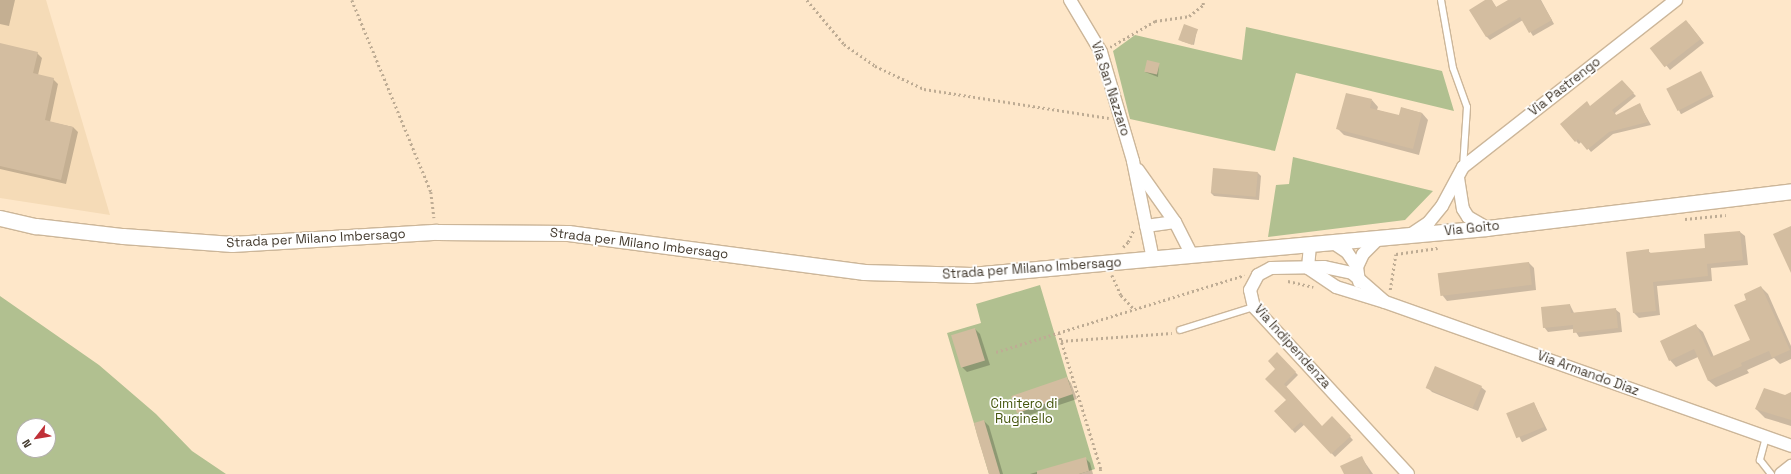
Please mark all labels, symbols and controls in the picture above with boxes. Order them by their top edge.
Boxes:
street label: Via San Nazzaro [1087,40,1133,138]
street label: Via Pastrengo [1526,54,1604,120]
street label: Via Goito [1444,218,1500,240]
street label: Strada per Milano Imbersago [549,225,729,263]
street label: Strada per Milano Imbersago [226,227,406,251]
street label: Strada per Milano Imbersago [942,255,1122,283]
street label: Via Indipendenza [1250,302,1334,392]
street label: Via Armando Diaz [1535,348,1641,400]
park label: Cimitero di Ruginello [991,397,1057,428]
north arrow [16,418,56,458]
text: N [19,437,34,450]

